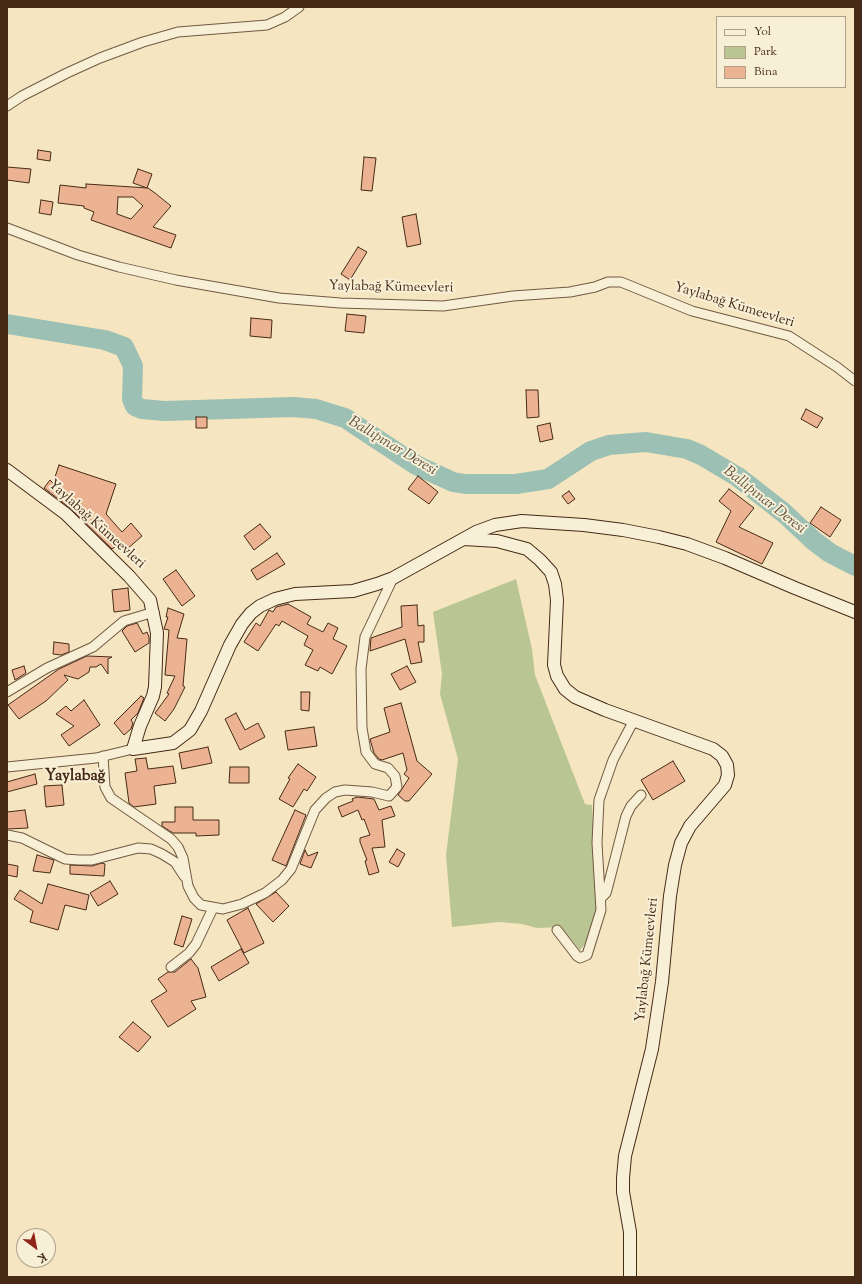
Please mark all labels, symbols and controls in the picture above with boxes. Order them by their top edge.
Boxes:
legend [716,16,846,88]
text: Yol [754,23,771,41]
text: Park [754,43,777,61]
text: Bina [754,63,778,81]
street label: Yaylabağ Kümeevleri [328,279,454,297]
street label: Yaylabağ Kümeevleri [672,280,796,332]
water label: Ballıpınar Deresi [345,414,439,480]
water label: Ballıpınar Deresi [719,463,809,539]
street label: Yaylabağ Kümeevleri [44,477,148,573]
district label: Yaylabağ [45,767,105,787]
street label: Yaylabağ Kümeevleri [633,897,663,1023]
north arrow [16,1228,56,1268]
text: K [34,1248,49,1266]

